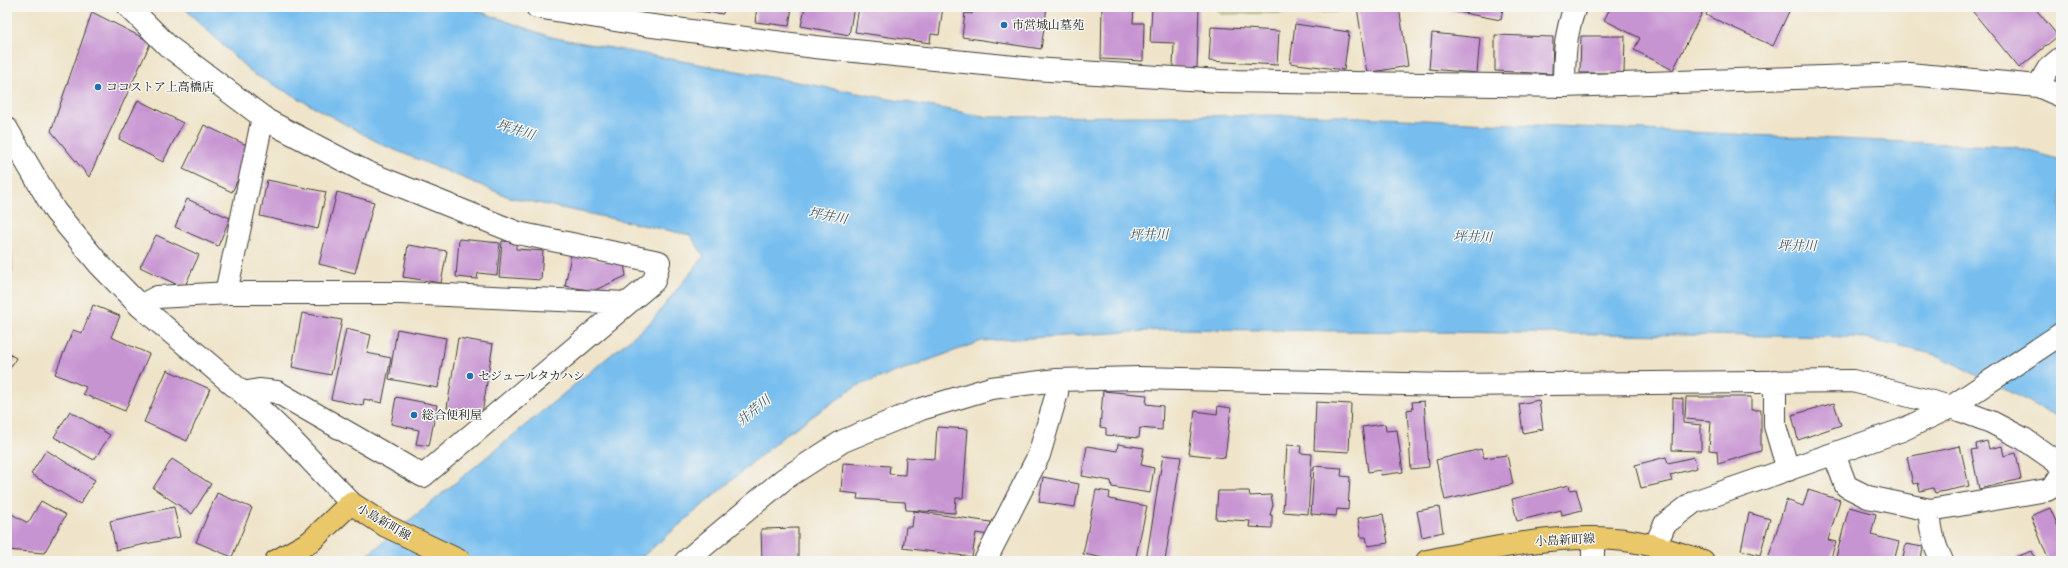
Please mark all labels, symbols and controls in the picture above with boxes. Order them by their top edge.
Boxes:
place label: 市営城山墓苑 [1012,17,1084,35]
marker: 市営城山墓苑 [999,20,1009,30]
place label: ココストア上高橋店 [106,79,214,97]
marker: ココストア上高橋店 [93,82,103,92]
water label: 坪井川 [494,117,539,146]
water label: 坪井川 [807,204,850,230]
water label: 坪井川 [1129,227,1171,245]
water label: 坪井川 [1453,228,1495,248]
water label: 坪井川 [1777,238,1819,256]
place label: セジュールタカハシ [478,368,585,386]
marker: セジュールタカハシ [465,371,475,381]
water label: 井芹川 [734,391,777,431]
place label: 総合便利屋 [422,407,482,425]
marker: 総合便利屋 [409,410,419,420]
street label: 小島新町線 [353,500,414,546]
street label: 小島新町線 [1535,530,1595,552]

